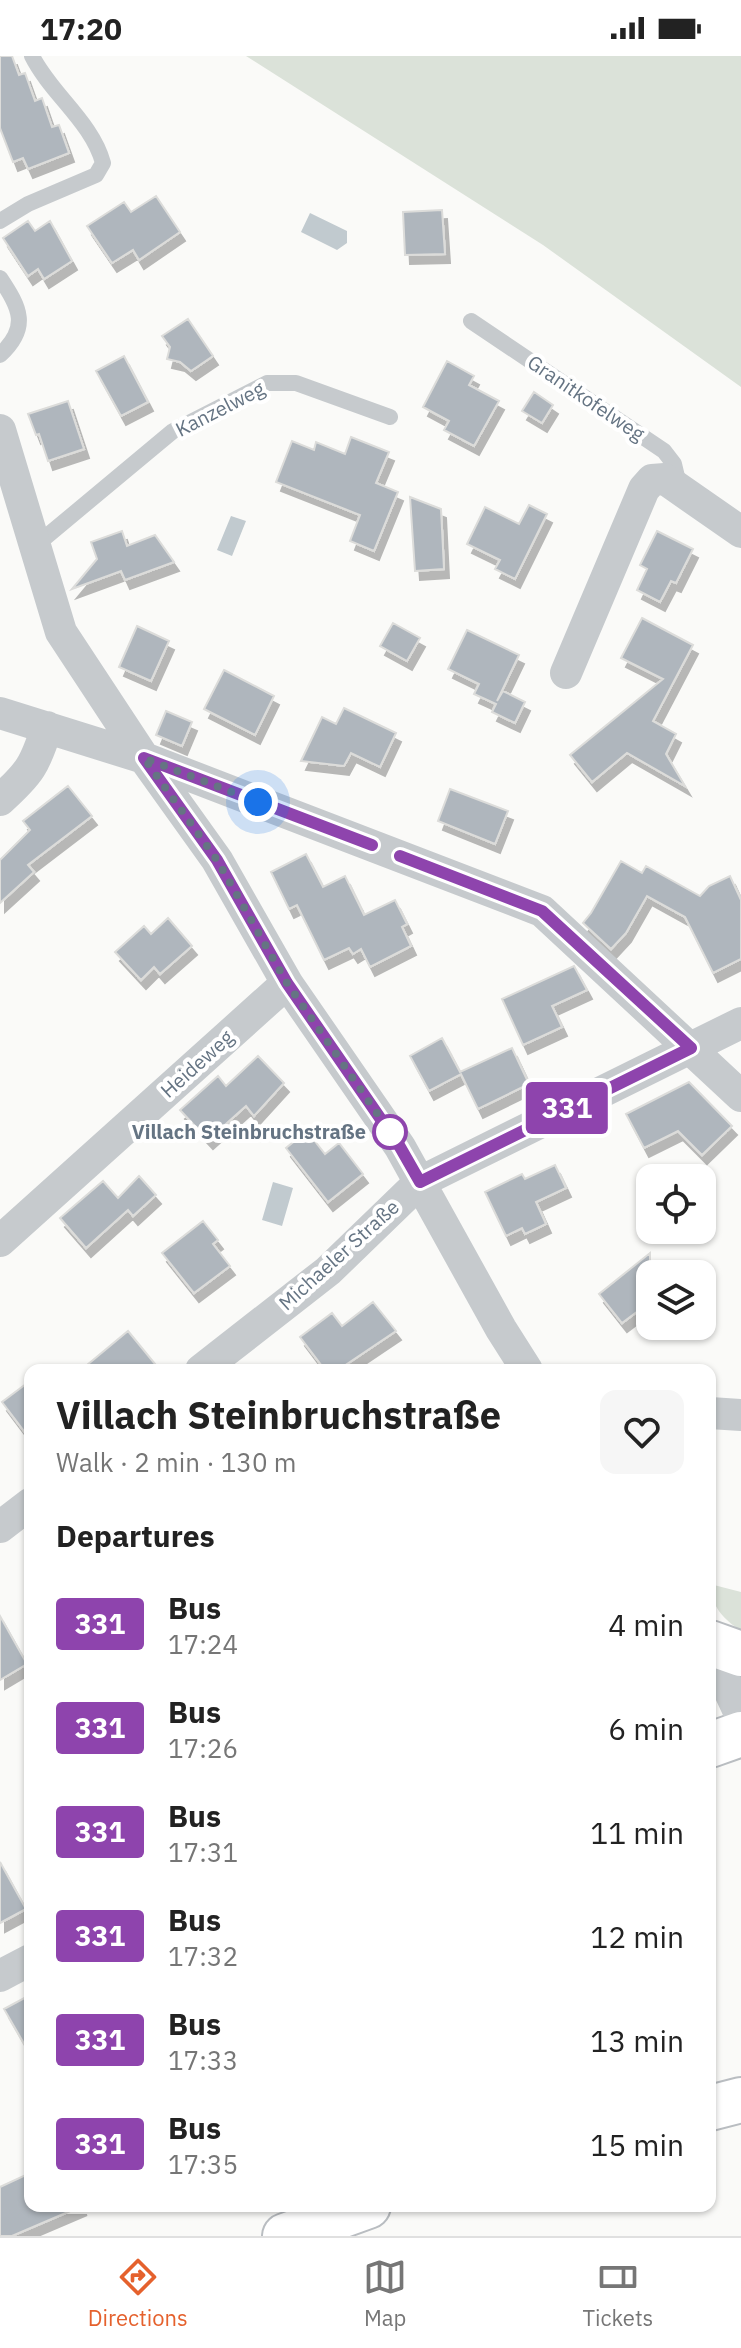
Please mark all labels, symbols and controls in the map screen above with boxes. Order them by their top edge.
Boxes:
text: 17:20 [40,9,122,48]
street label: Granitkofelweg [522,348,651,447]
street label: Kanzelweg [171,374,269,443]
your location [238,782,278,822]
street label: Heideweg [154,1023,239,1104]
line badge: 331 [521,1082,613,1134]
text: 331 [542,1089,592,1126]
marker: Villach Steinbruchstraße [373,1115,407,1149]
place label: Villach Steinbruchstraße [132,1118,366,1145]
map controls [636,1164,716,1340]
button: locate [636,1164,716,1244]
street label: Michaeler Straße [273,1193,405,1316]
button: layers [636,1260,716,1340]
text: Villach Steinbruchstraße [56,1390,501,1439]
button: heart [600,1390,684,1474]
text: Walk · 2 min · 130 m [56,1445,296,1479]
text: Departures [56,1516,215,1555]
text: Bus [168,1588,221,1627]
text: 331 [75,1605,125,1642]
text: 4 min [608,1605,684,1644]
text: 17:24 [168,1627,238,1661]
text: Bus [168,1692,221,1731]
text: 331 [75,1709,125,1746]
text: 6 min [608,1709,684,1748]
text: 17:26 [168,1731,238,1765]
text: Bus [168,1796,221,1835]
text: 331 [75,1813,125,1850]
text: 11 min [590,1813,684,1852]
text: 17:31 [168,1835,238,1869]
text: Bus [168,1900,221,1939]
text: 331 [75,1917,125,1954]
text: 12 min [590,1917,684,1956]
text: 17:32 [168,1939,238,1973]
text: Bus [168,2004,221,2043]
text: 331 [75,2021,125,2058]
text: 13 min [590,2021,684,2060]
text: 17:33 [168,2043,238,2077]
text: Bus [168,2108,221,2147]
text: 331 [75,2125,125,2162]
text: 15 min [590,2125,684,2164]
text: 17:35 [168,2147,238,2181]
tab: Directions [88,2255,188,2332]
tab: Map [363,2255,407,2332]
tab: Tickets [582,2255,653,2332]

